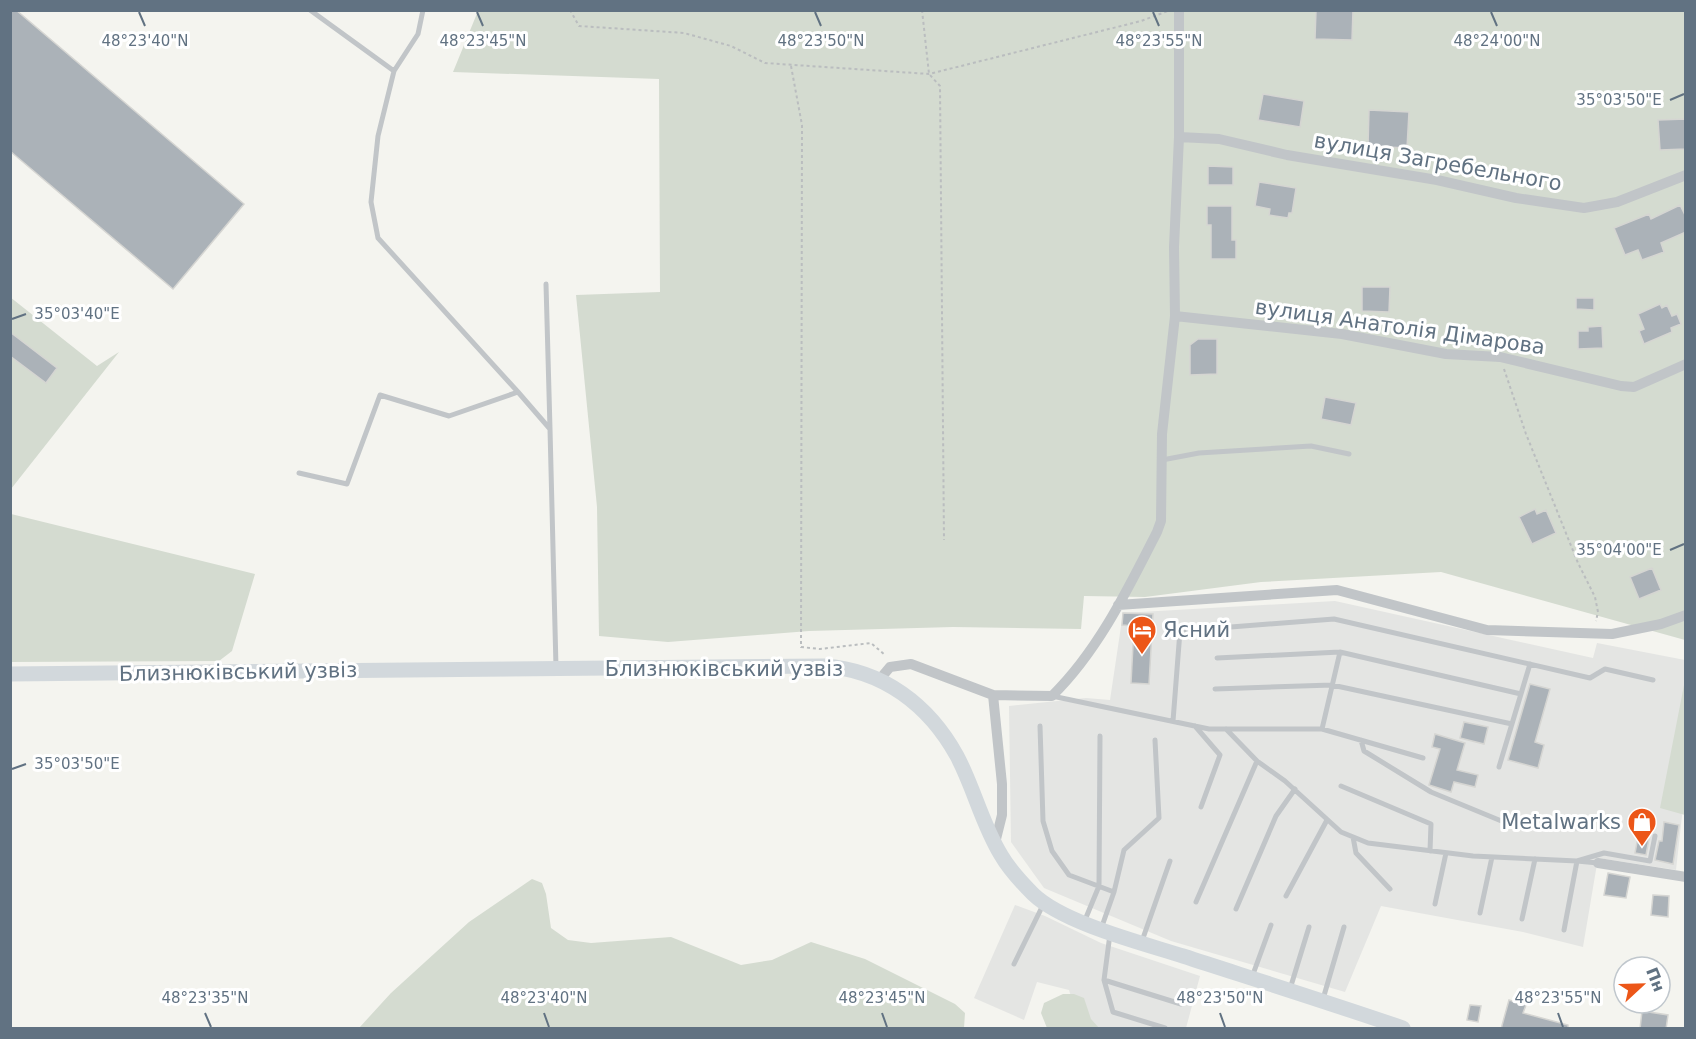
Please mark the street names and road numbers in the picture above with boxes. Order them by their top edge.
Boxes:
street label: вулиця Загребельного [1312,128,1564,196]
street label: вулиця Анатолія Дімарова [1254,295,1546,359]
street label: Близнюківський узвіз [605,657,843,681]
street label: Близнюківський узвіз [119,658,357,686]

